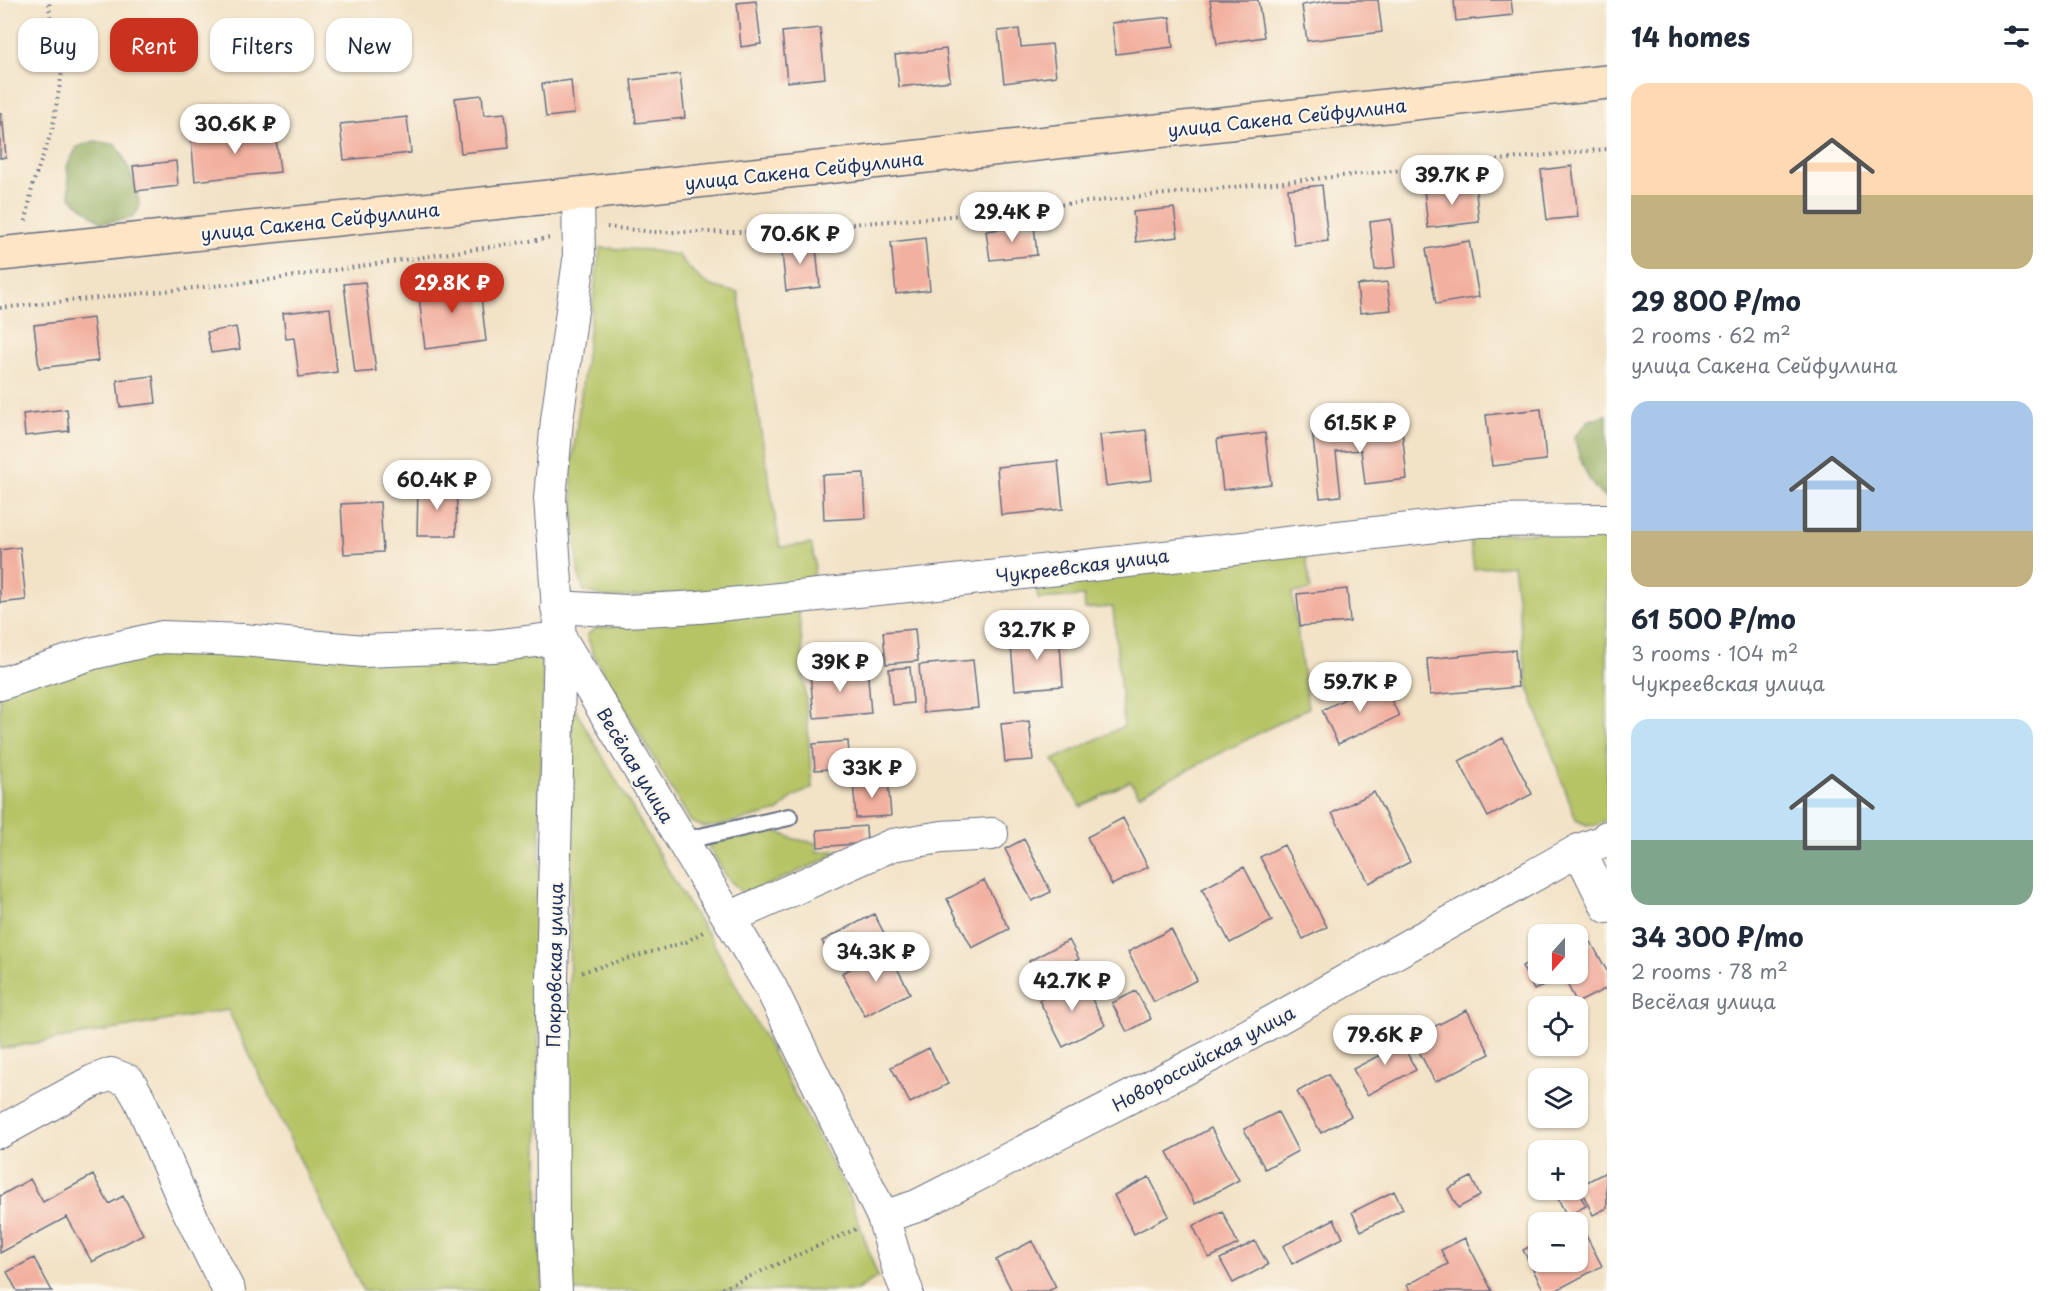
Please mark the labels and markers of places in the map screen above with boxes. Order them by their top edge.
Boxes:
pin: 30.6K ₽ [180,104,290,155]
pin: 39.7K ₽ [1397,155,1507,206]
pin: 29.4K ₽ [957,192,1067,243]
pin: 70.6K ₽ [745,214,855,265]
pin: 29.8K ₽ [397,263,507,314]
pin: 61.5K ₽ [1305,403,1415,454]
pin: 60.4K ₽ [382,460,492,511]
pin: 32.7K ₽ [982,610,1092,661]
pin: 39K ₽ [798,642,882,693]
pin: 59.7K ₽ [1305,662,1415,713]
pin: 33K ₽ [830,748,914,799]
pin: 34.3K ₽ [821,932,931,983]
pin: 42.7K ₽ [1017,961,1127,1012]
pin: 79.6K ₽ [1330,1015,1440,1066]

